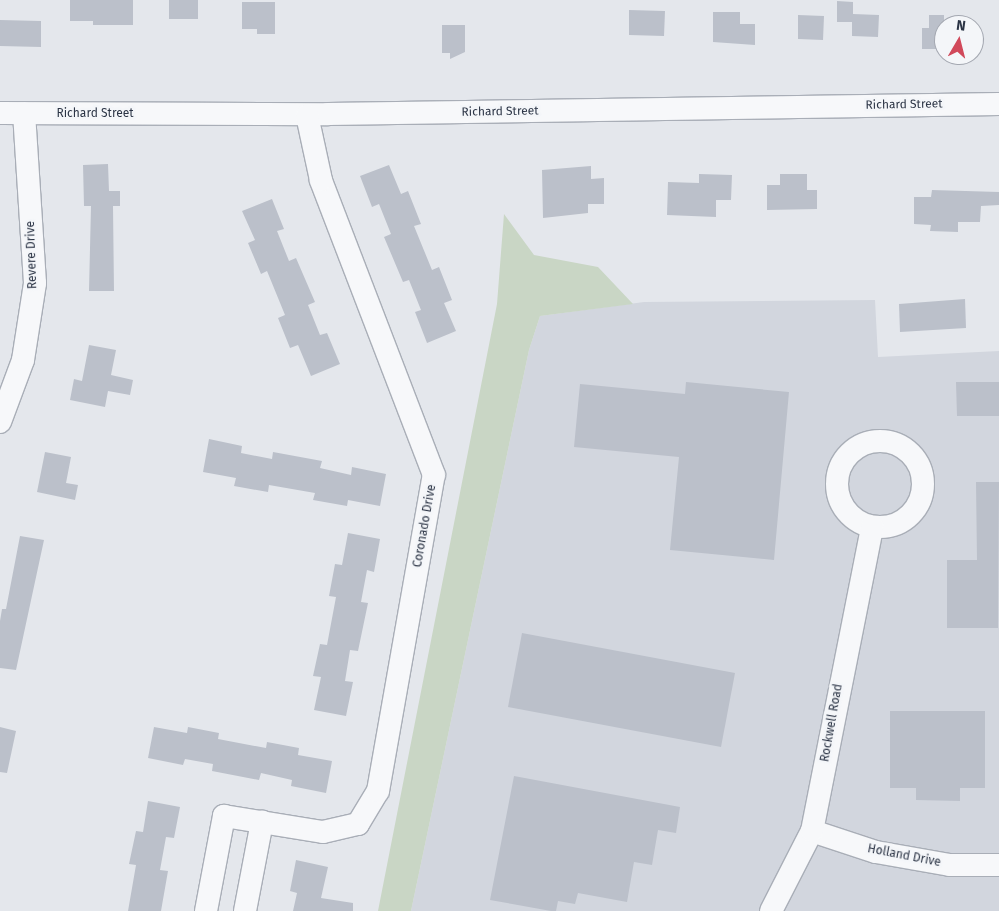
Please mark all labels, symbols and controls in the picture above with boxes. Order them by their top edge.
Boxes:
north arrow [934,15,984,65]
text: N [955,17,967,35]
street label: Richard Street [865,97,943,113]
street label: Richard Street [461,104,539,120]
street label: Richard Street [56,107,134,121]
street label: Revere Drive [24,221,40,289]
street label: Coronado Drive [411,483,439,569]
street label: Rockwell Road [818,683,846,763]
street label: Holland Drive [866,842,942,870]

